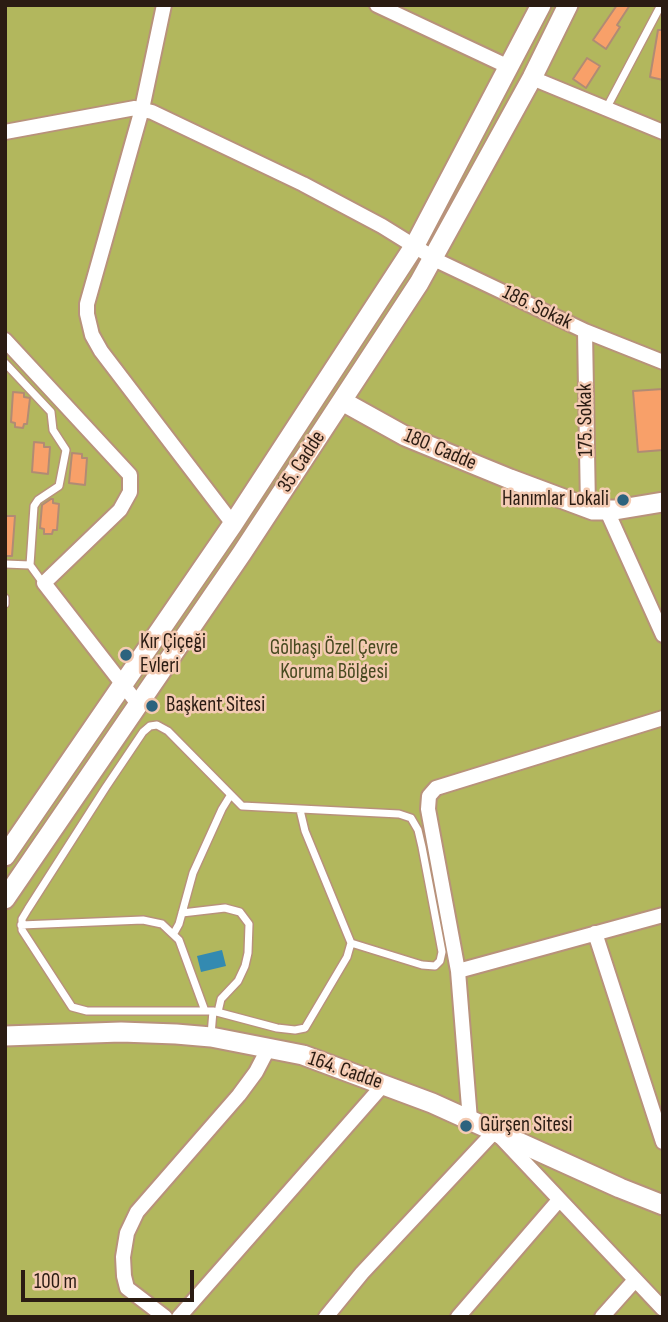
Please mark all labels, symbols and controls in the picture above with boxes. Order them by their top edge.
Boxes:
street label: 186. Sokak [498,280,576,336]
street label: 175. Sokak [573,383,599,457]
street label: 180. Cadde [400,423,480,477]
street label: 35. Cadde [273,426,331,498]
place label: Hanımlar Lokali [502,487,609,513]
marker: Hanımlar Lokali [615,492,631,508]
place label: Kır Çiçeği Evleri [140,630,206,680]
park label: Gölbaşı Özel Çevre Koruma Bölgesi [270,636,398,686]
marker: Kır Çiçeği Evleri [118,647,134,663]
place label: Başkent Sitesi [166,693,265,719]
marker: Başkent Sitesi [144,698,160,714]
street label: 164. Cadde [305,1047,385,1095]
place label: Gürşen Sitesi [480,1113,572,1139]
marker: Gürşen Sitesi [458,1118,474,1134]
scale bar [24,1256,198,1300]
text: 100 m [34,1269,77,1294]

